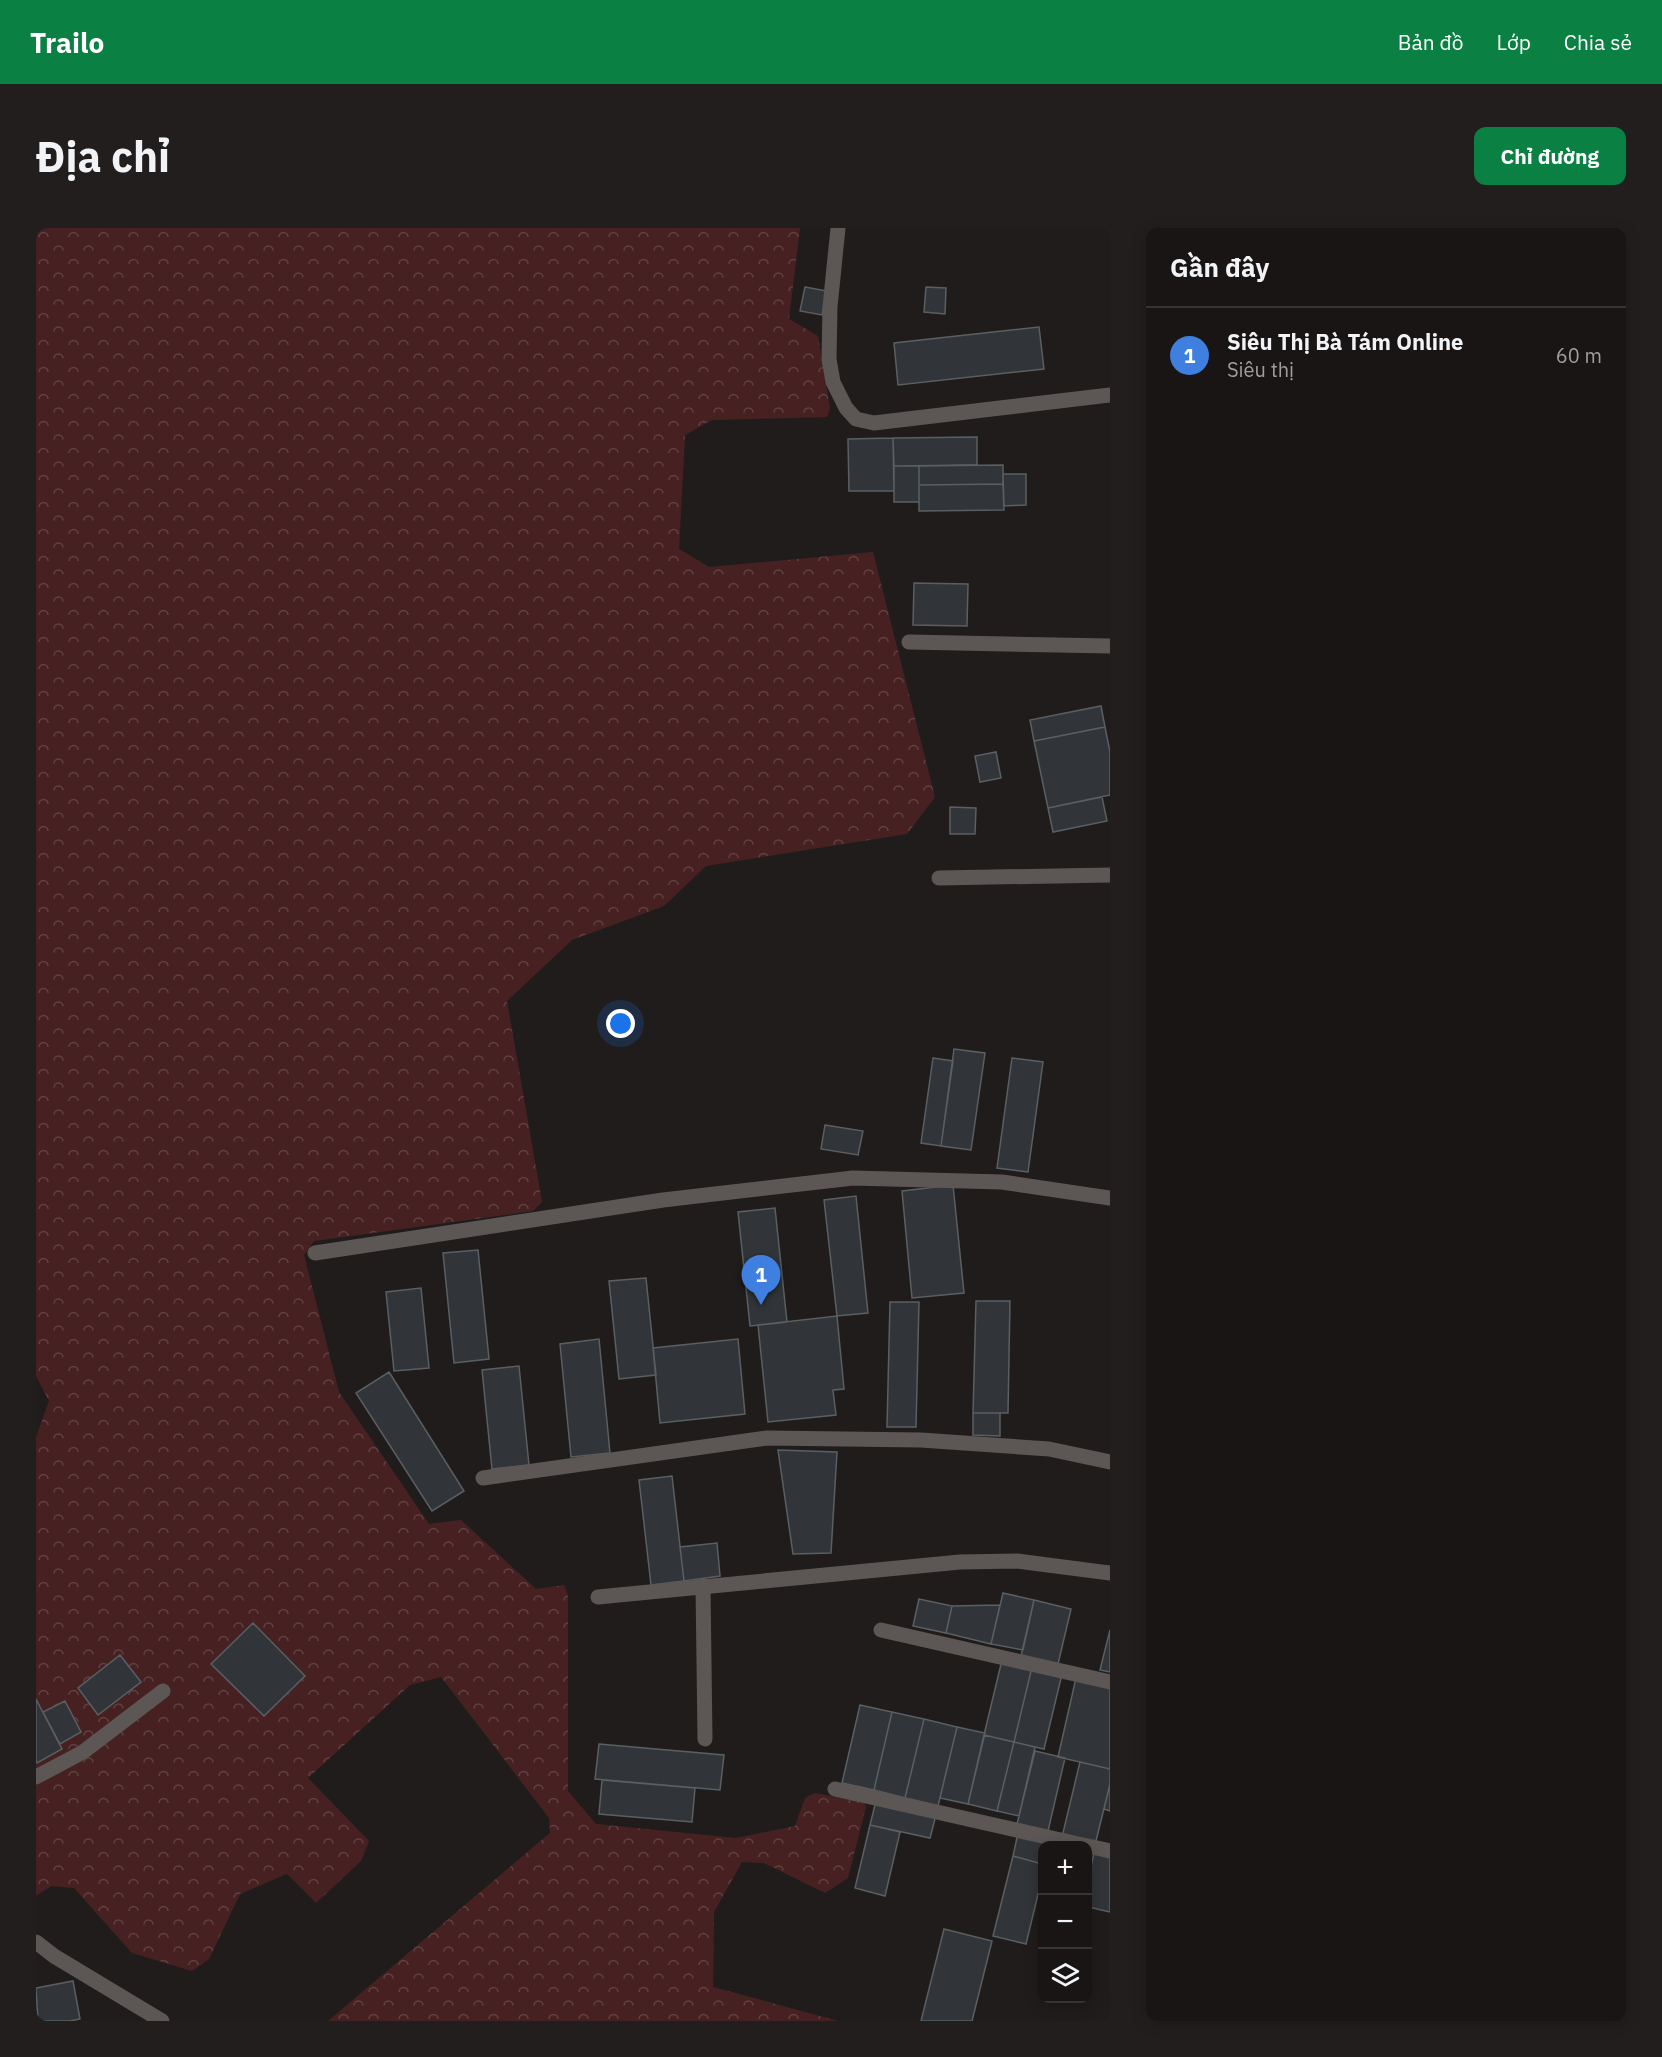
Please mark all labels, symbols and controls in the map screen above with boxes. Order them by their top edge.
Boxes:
text: Trailo [30,24,104,61]
text: Bản đồ [1398,28,1464,56]
text: Lớp [1497,28,1531,56]
text: Chia sẻ [1564,28,1632,56]
button: Chỉ đường [1474,127,1626,185]
text: Địa chỉ [36,129,170,184]
text: Gần đây [1170,250,1269,284]
text: Siêu Thị Bà Tám Online [1227,327,1463,356]
text: 1 [1184,342,1196,369]
text: 60 m [1556,342,1602,369]
text: Siêu thị [1227,356,1294,383]
your location [606,1009,635,1038]
pin: 1 [742,1256,780,1305]
map controls [1038,1841,1092,2003]
button: + [1038,1841,1092,1895]
button: − [1038,1895,1092,1949]
button: layers [1038,1949,1092,2003]

